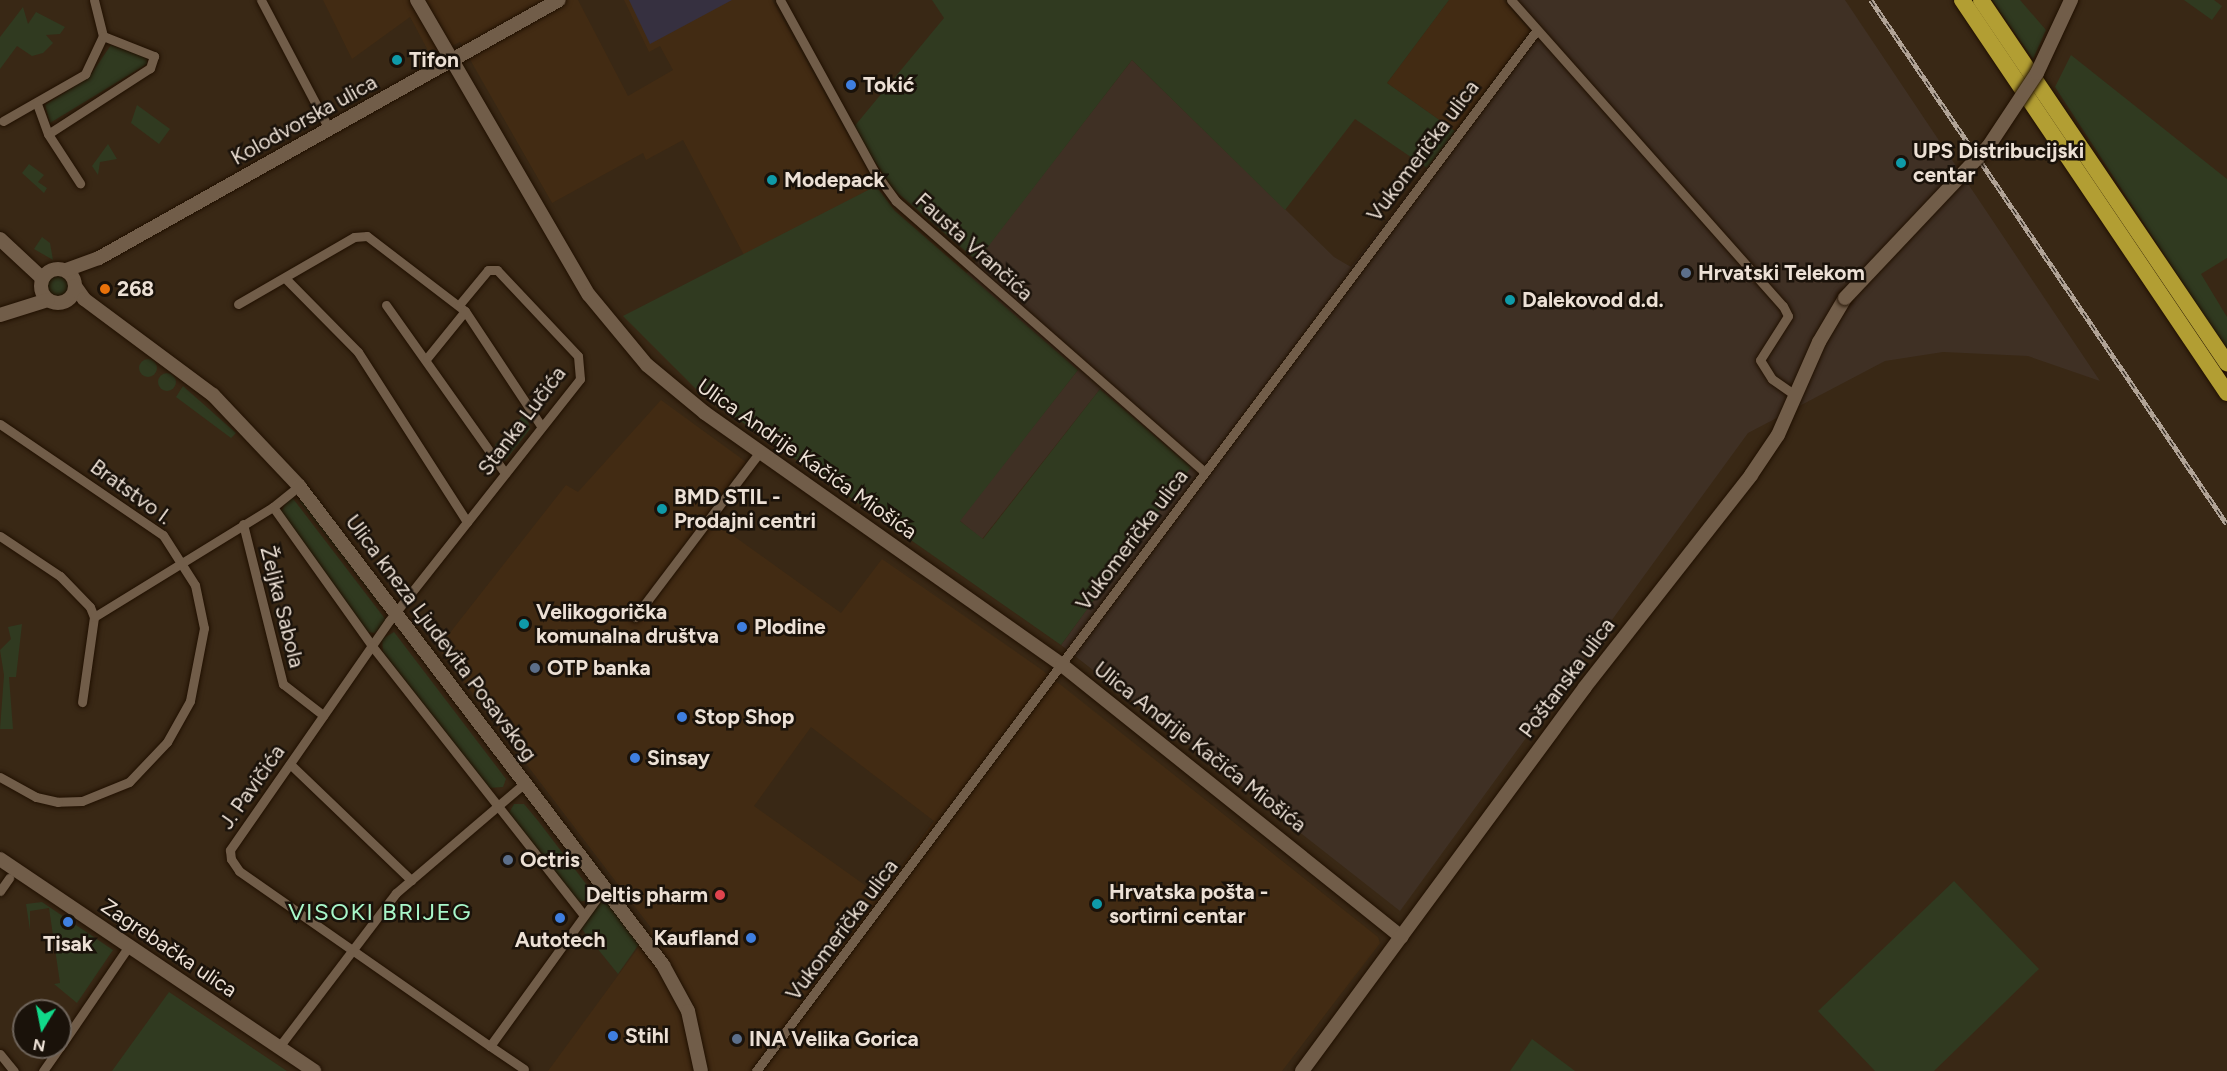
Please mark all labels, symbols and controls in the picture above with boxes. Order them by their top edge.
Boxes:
place label: Tifon [409,47,459,73]
marker: Tifon [390,53,404,67]
street label: Kolodvorska ulica [227,70,381,170]
place label: Tokić [863,72,914,98]
street label: Vukomerička ulica [1362,75,1484,227]
marker: Tokić [844,78,858,92]
place label: UPS Distribucijski centar [1913,138,2084,188]
marker: UPS Distribucijski centar [1894,156,1908,170]
place label: Modepack [784,167,885,193]
marker: Modepack [765,173,779,187]
street label: Fausta Vrančića [910,188,1038,306]
place label: Hrvatski Telekom [1698,260,1865,286]
marker: Hrvatski Telekom [1679,266,1693,280]
place label: 268 [117,276,154,302]
marker: 268 [98,282,112,296]
place label: Dalekovod d.d. [1522,287,1664,313]
marker: Dalekovod d.d. [1503,293,1517,307]
street label: Stanka Lučića [473,362,571,480]
street label: Ulica Andrije Kačića Miošića [692,373,922,545]
street label: Bratstvo I. [85,454,177,530]
street label: Vukomerička ulica [1071,464,1193,616]
place label: BMD STIL - Prodajni centri [674,484,816,534]
marker: BMD STIL - Prodajni centri [655,502,669,516]
street label: Ulica kneza Ljudevita Posavskog [340,510,542,766]
street label: Željka Sabola [255,544,309,670]
place label: Velikogorička komunalna društva [536,599,719,649]
street label: Poštanska ulica [1514,613,1620,743]
place label: Plodine [754,614,826,640]
marker: Velikogorička komunalna društva [517,617,531,631]
marker: Plodine [735,620,749,634]
place label: OTP banka [547,655,651,681]
street label: Ulica Andrije Kačića Miošića [1089,656,1311,838]
marker: OTP banka [528,661,542,675]
place label: Stop Shop [694,704,794,730]
marker: Stop Shop [675,710,689,724]
street label: J. Pavičića [214,740,290,834]
place label: Sinsay [647,745,710,771]
marker: Sinsay [628,751,642,765]
place label: Octris [520,847,580,873]
marker: Octris [501,853,515,867]
street label: Vukomerička ulica [781,854,903,1006]
place label: Hrvatska pošta - sortirni centar [1109,879,1268,929]
place label: Deltis pharm [586,882,708,908]
marker: Deltis pharm [713,888,727,902]
street label: Zagrebačka ulica [96,893,242,1003]
marker: Hrvatska pošta - sortirni centar [1090,897,1104,911]
district label: VISOKI BRIJEG [288,898,472,926]
marker: Autotech [553,911,567,925]
marker: Tisak [61,915,75,929]
place label: Kaufland [653,925,739,951]
place label: Autotech [515,927,605,953]
place label: Tisak [43,931,93,957]
marker: Kaufland [744,931,758,945]
north arrow [12,999,72,1059]
place label: Stihl [625,1023,669,1049]
place label: INA Velika Gorica [749,1026,919,1052]
marker: Stihl [606,1029,620,1043]
marker: INA Velika Gorica [730,1032,744,1046]
text: N [31,1035,47,1056]

